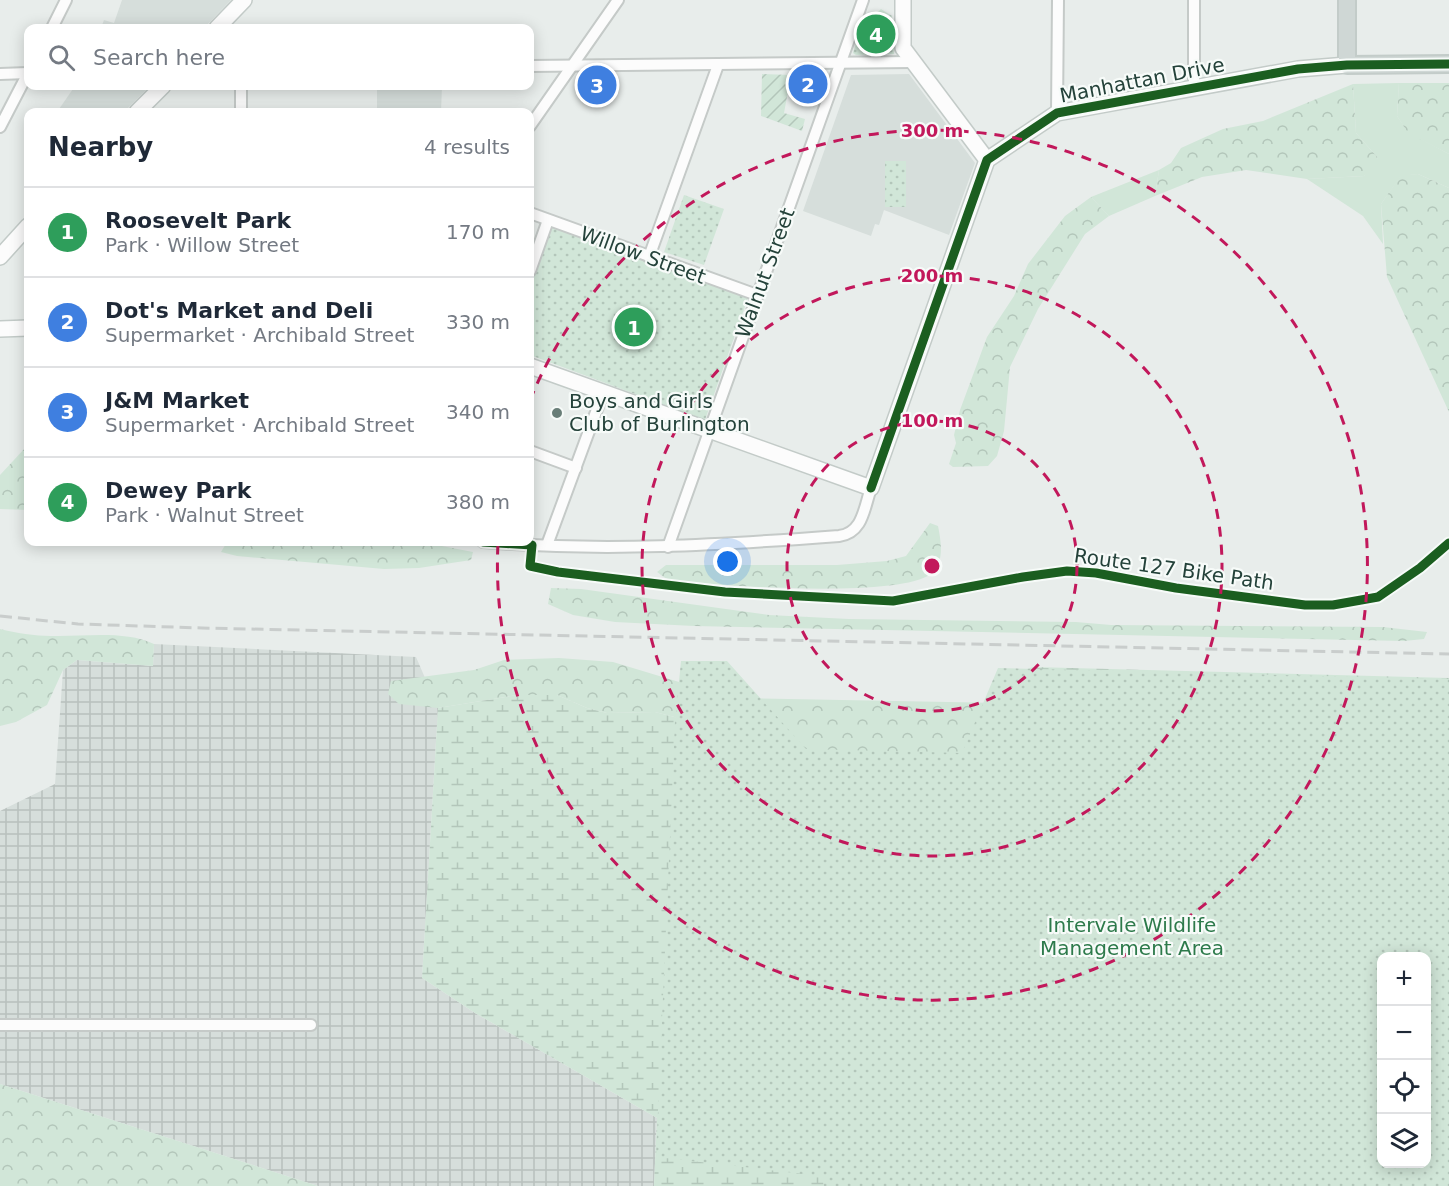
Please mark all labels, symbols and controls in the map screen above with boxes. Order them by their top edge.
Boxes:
pin: 4 [856,12,896,57]
search box [24,24,534,90]
icon: search [45,41,78,74]
text: Search here [93,45,225,70]
street label: Manhattan Drive [1058,52,1226,108]
pin: 3 [578,62,616,107]
pin: 2 [788,62,828,106]
text: 300 m [901,120,963,141]
text: Nearby [48,132,153,162]
text: 4 results [424,135,510,159]
street label: Walnut Street [730,205,800,341]
text: Roosevelt Park [105,208,291,233]
text: 1 [61,220,74,244]
text: 170 m [446,220,510,244]
street label: Willow Street [577,221,709,289]
text: Park · Willow Street [105,233,299,257]
text: 200 m [901,265,963,286]
text: Dot's Market and Deli [105,298,373,323]
pin: 1 [614,304,654,350]
text: 2 [61,310,74,334]
text: 330 m [446,310,510,334]
text: Supermarket · Archibald Street [105,323,414,347]
text: J&M Market [105,388,249,413]
place label: Boys and Girls Club of Burlington [569,389,750,436]
text: 3 [61,400,74,424]
text: 340 m [446,400,510,424]
marker: Boys and Girls Club of Burlington [550,406,564,420]
text: 100 m [901,410,963,431]
text: Supermarket · Archibald Street [105,413,414,437]
text: Dewey Park [105,478,251,503]
text: 4 [61,490,74,514]
text: 380 m [446,490,510,514]
text: Park · Walnut Street [105,503,304,527]
street label: Route 127 Bike Path [1072,543,1276,595]
your location [713,547,742,576]
centre of rings [922,556,942,576]
park label: Intervale Wildlife Management Area [1040,913,1224,960]
map controls [1377,952,1431,1168]
button: + [1377,952,1431,1006]
button: − [1377,1006,1431,1060]
button: locate [1377,1060,1431,1114]
button: layers [1377,1114,1431,1168]

